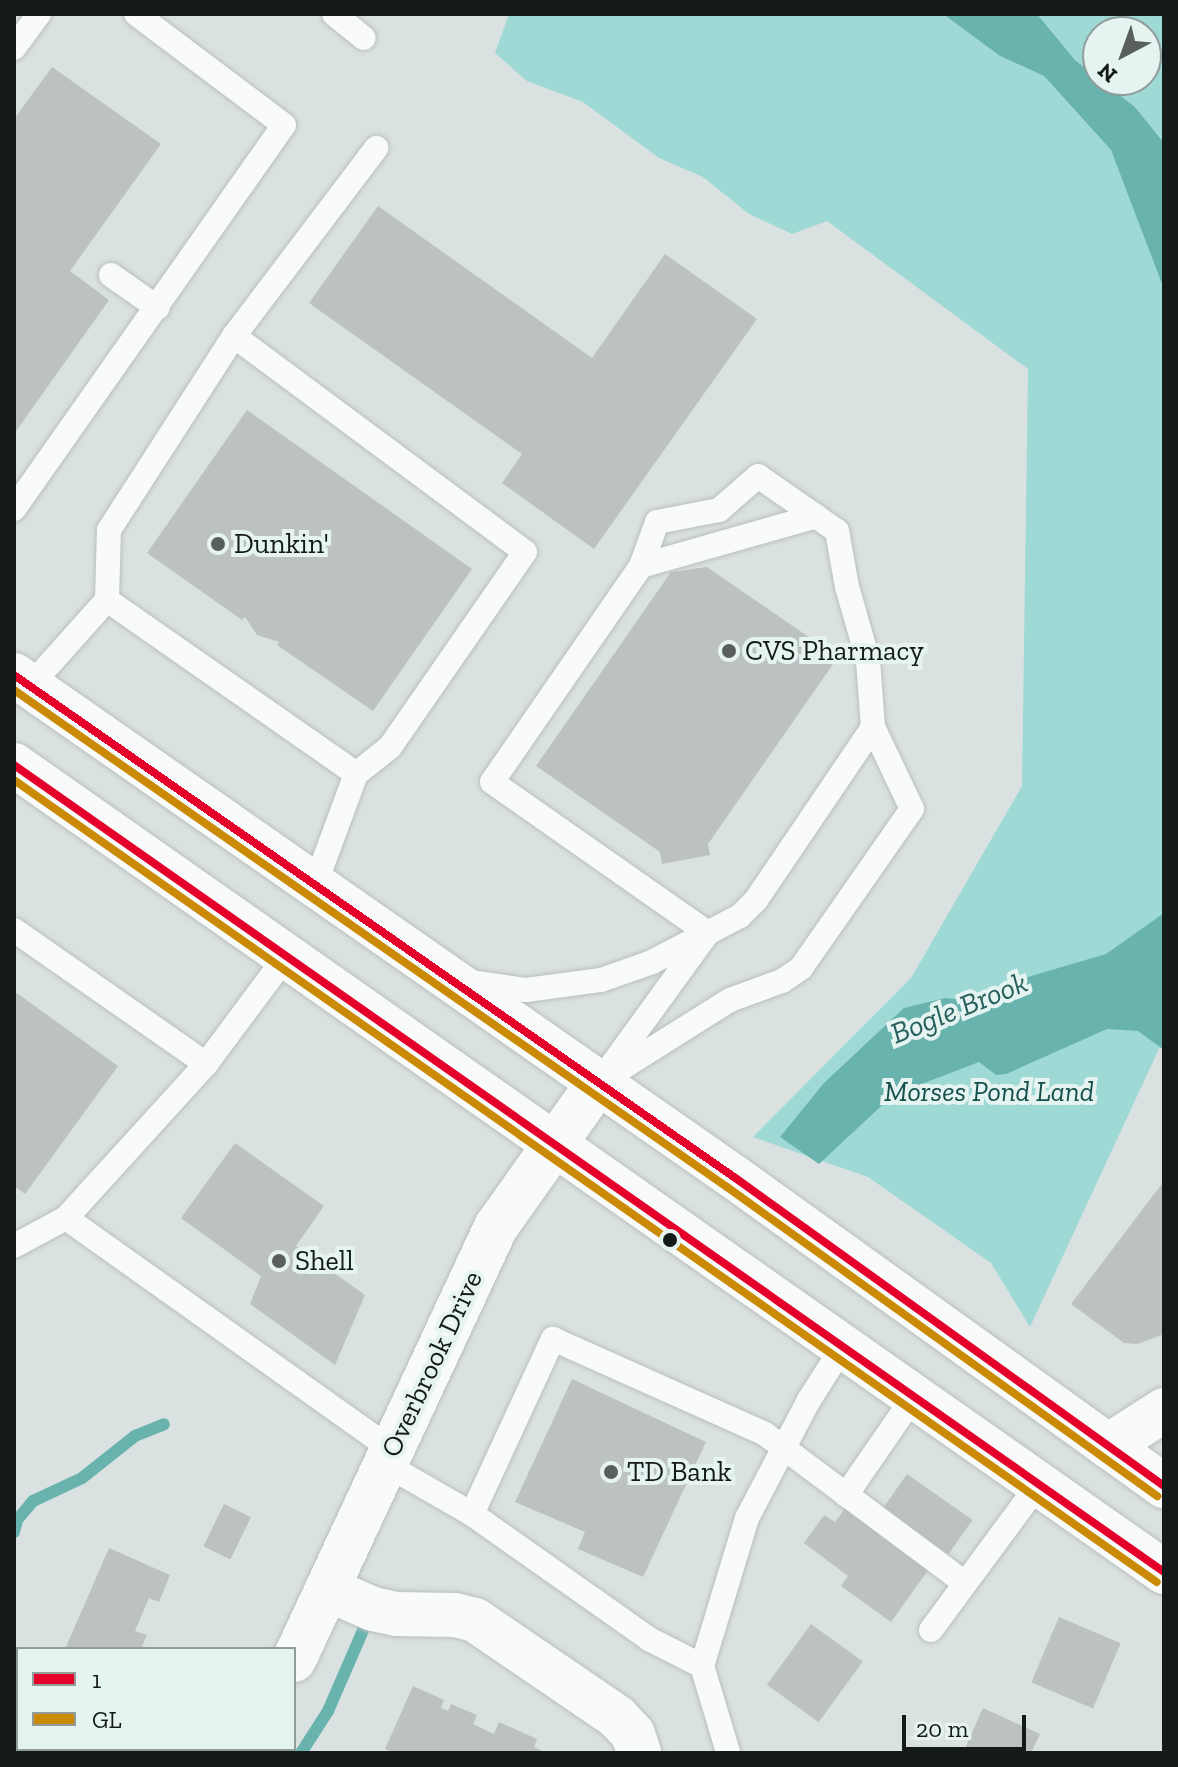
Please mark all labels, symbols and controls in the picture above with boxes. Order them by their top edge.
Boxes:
north arrow [1082,16,1162,96]
text: N [1092,57,1122,89]
place label: Dunkin' [234,527,329,561]
marker: Dunkin' [209,535,227,553]
place label: CVS Pharmacy [745,634,924,668]
marker: CVS Pharmacy [720,642,738,660]
water label: Bogle Brook [885,964,1033,1052]
park label: Morses Pond Land [884,1075,1094,1109]
unlabelled marker [662,1232,678,1248]
place label: Shell [295,1244,354,1278]
marker: Shell [270,1252,288,1270]
street label: Overbrook Drive [374,1266,490,1462]
place label: TD Bank [627,1455,731,1489]
marker: TD Bank [602,1463,620,1481]
legend [16,1647,296,1751]
text: 1 [92,1665,101,1694]
scale bar [906,1699,1030,1749]
text: GL [92,1705,122,1734]
text: 20 m [916,1714,968,1743]

